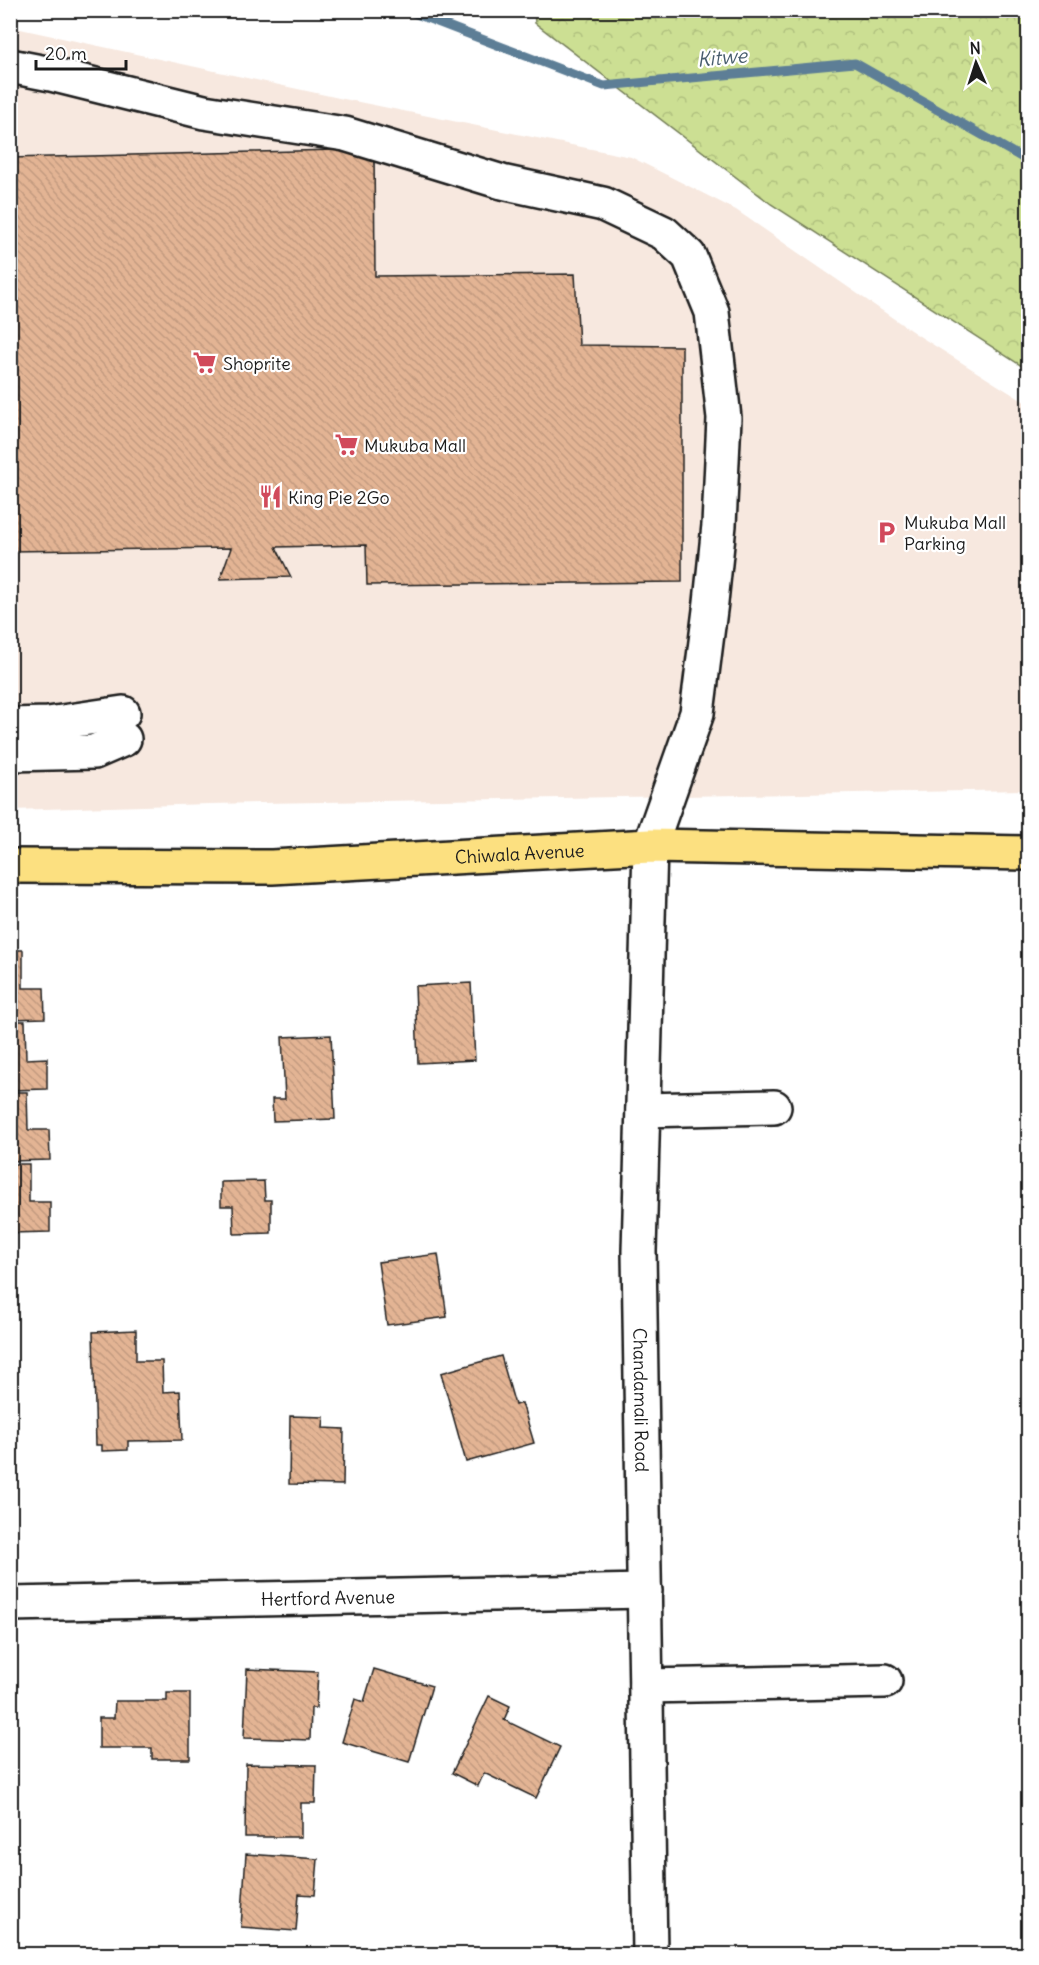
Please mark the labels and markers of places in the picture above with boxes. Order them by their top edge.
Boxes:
supermarket icon: Shoprite [192,350,218,376]
place label: Shoprite [223,352,291,375]
supermarket icon: Mukuba Mall [333,432,359,458]
place label: Mukuba Mall [364,434,466,457]
restaurant icon: King Pie 2Go [257,484,283,510]
place label: King Pie 2Go [288,486,390,509]
place label: Mukuba Mall Parking [904,511,1006,555]
parking icon: Mukuba Mall Parking [873,519,899,545]

